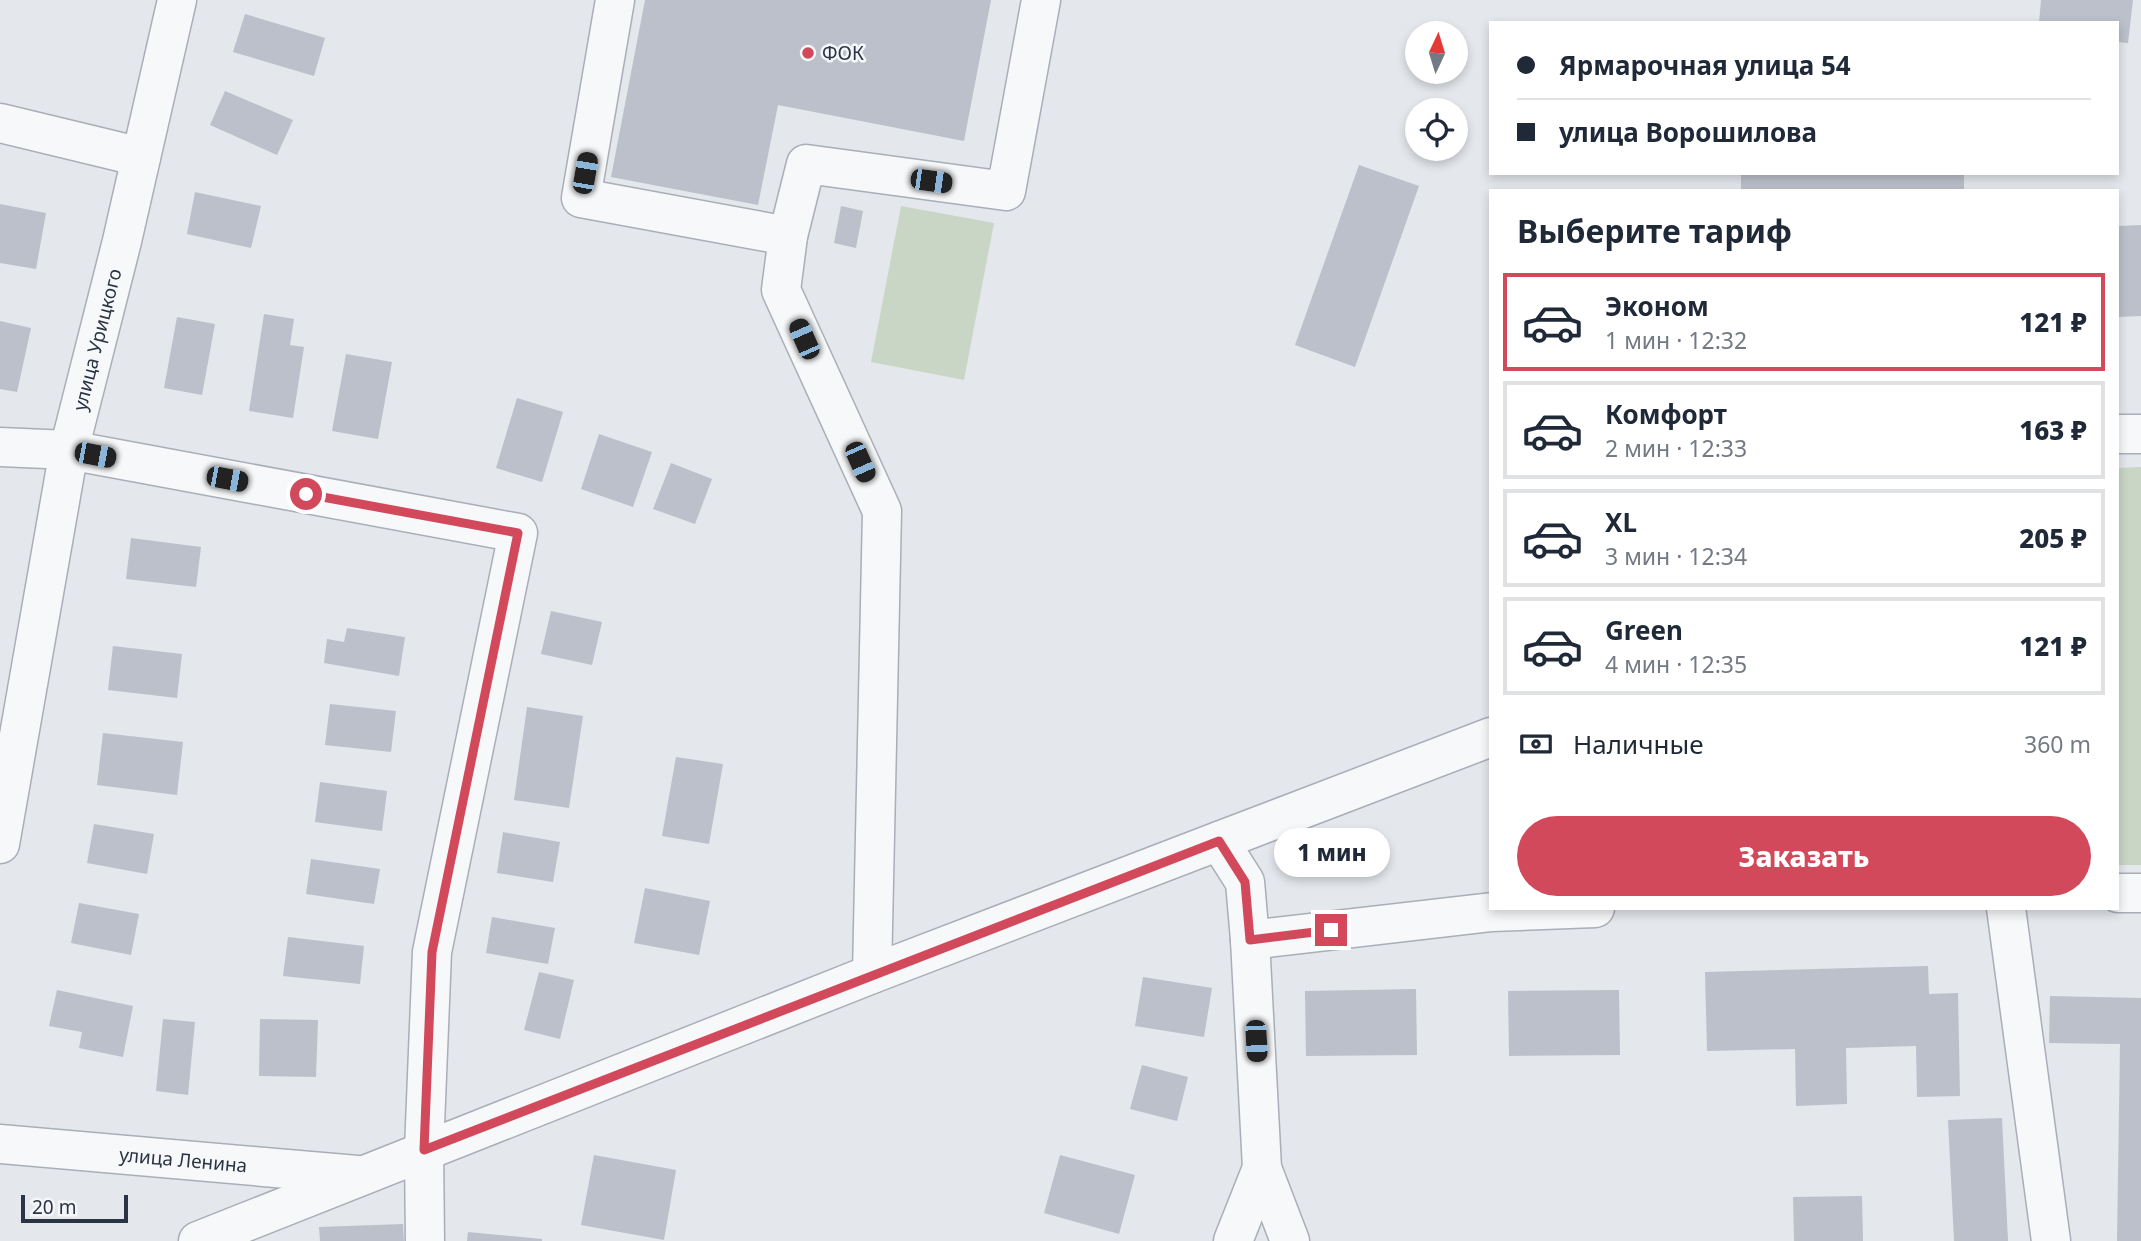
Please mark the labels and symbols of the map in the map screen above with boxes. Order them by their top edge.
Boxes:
north arrow [1405,21,1468,84]
place label: ФОК [822,40,864,66]
marker: ФОК [800,45,816,61]
car [572,150,599,196]
car [909,168,954,194]
street label: улица Урицкого [66,266,128,413]
car [786,316,823,362]
car [842,439,879,485]
car [73,441,118,469]
car [205,465,250,493]
route start [290,478,322,510]
callout: 1 мин [1273,828,1389,878]
route end [1315,914,1347,946]
car [1245,1019,1268,1063]
street label: улица Ленина [118,1141,248,1178]
scale bar [21,1192,128,1224]

